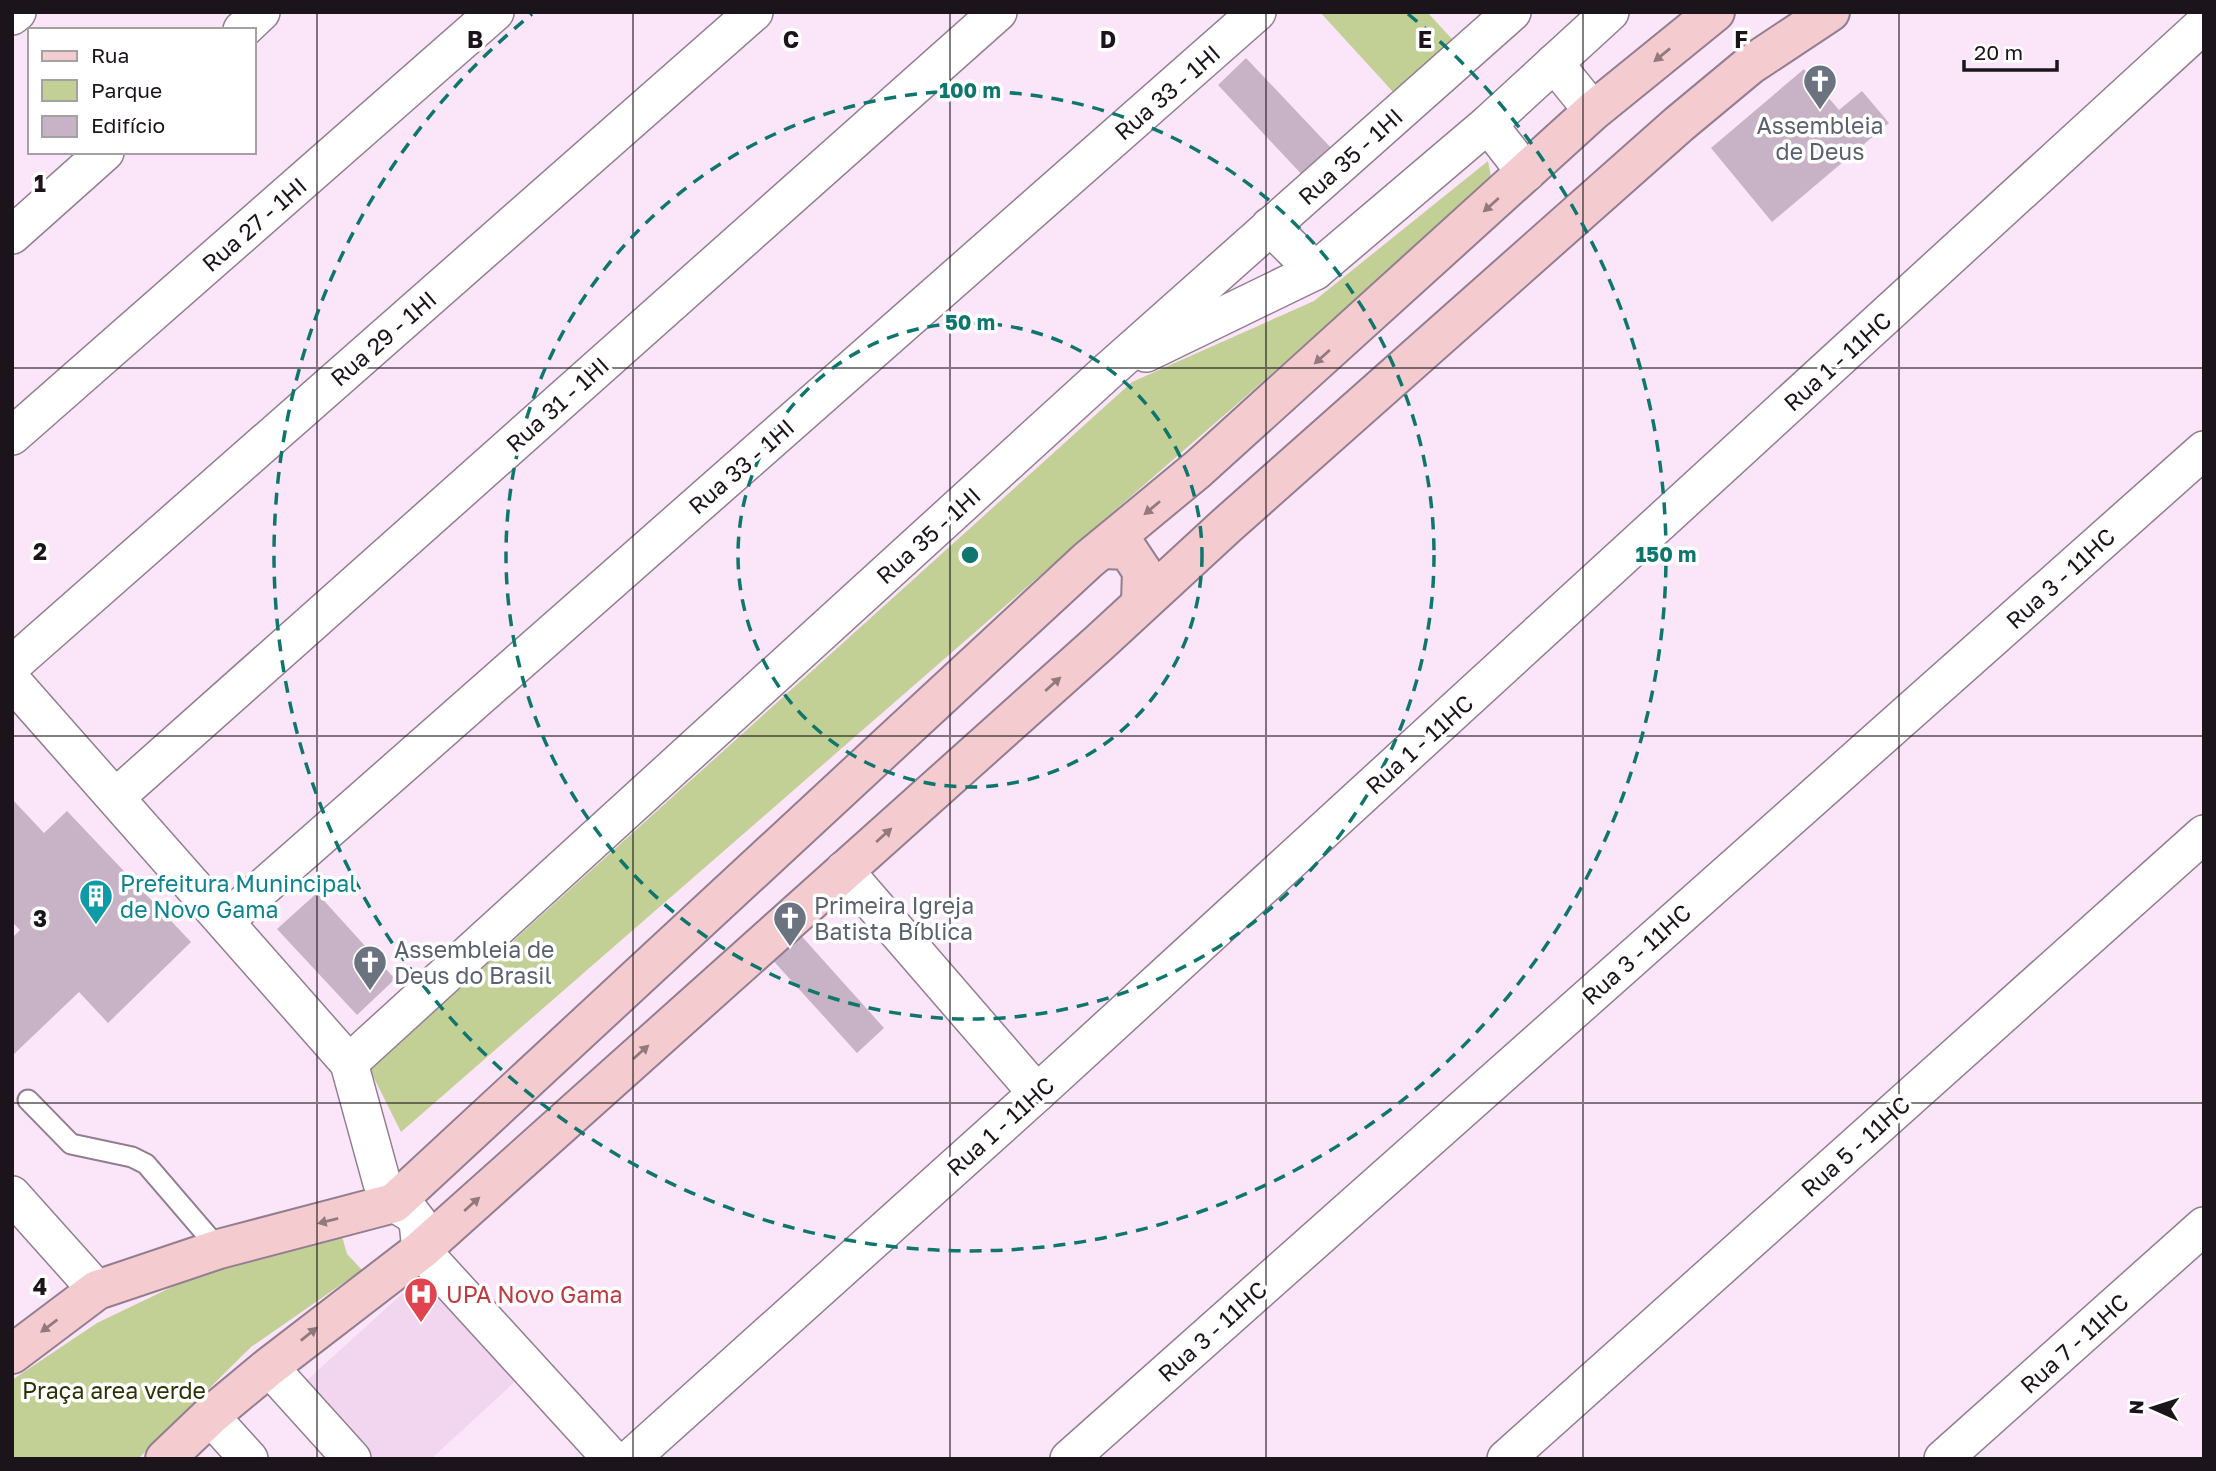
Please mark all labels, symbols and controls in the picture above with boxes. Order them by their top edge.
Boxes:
text: B [467,25,483,53]
text: C [783,25,799,53]
text: D [1100,25,1116,53]
text: E [1418,25,1432,53]
text: F [1734,25,1748,53]
legend [28,28,256,154]
scale bar [1964,28,2057,72]
street label: Rua 33 - 1HI [1108,39,1226,145]
text: 20 m [1974,39,2023,65]
text: Rua [91,42,129,68]
one-way arrow [1653,47,1670,62]
church icon: Assembleia de Deus [1801,62,1839,111]
text: Parque [91,77,162,103]
text: 100 m [939,77,1001,103]
street label: Rua 35 - 1HI [1292,102,1408,210]
place label: Assembleia de Deus [1756,111,1884,165]
text: Edifício [91,112,165,138]
text: 1 [34,169,46,197]
street label: Rua 27 - 1HI [196,171,312,277]
one-way arrow [1482,197,1500,213]
street label: Rua 29 - 1HI [324,284,442,392]
street label: Rua 1 - 11HC [1778,306,1896,416]
text: 50 m [945,309,995,335]
one-way arrow [1314,349,1331,365]
street label: Rua 31 - 1HI [500,351,614,457]
street label: Rua 33 - 1HI [682,413,800,519]
street label: Rua 35 - 1HI [870,481,986,589]
one-way arrow [1143,500,1160,515]
street label: Rua 3 - 11HC [2000,522,2120,634]
text: 2 [33,537,47,565]
text: 150 m [1636,541,1696,567]
centre of rings [958,543,982,567]
one-way arrow [1045,677,1062,692]
street label: Rua 1 - 11HC [1360,689,1478,799]
one-way arrow [875,828,892,843]
place label: Prefeitura Munincipal de Novo Gama [120,869,357,923]
building icon: Prefeitura Munincipal de Novo Gama [77,877,115,926]
place label: Primeira Igreja Batista Bíblica [814,891,974,945]
street label: Rua 3 - 11HC [1576,898,1696,1010]
church icon: Primeira Igreja Batista Bíblica [771,899,809,948]
text: 3 [33,904,47,932]
place label: Assembleia de Deus do Brasil [394,935,554,989]
church icon: Assembleia de Deus do Brasil [351,943,389,992]
one-way arrow [632,1045,649,1061]
street label: Rua 1 - 11HC [941,1071,1059,1181]
street label: Rua 5 - 11HC [1795,1090,1915,1202]
one-way arrow [463,1196,481,1212]
one-way arrow [317,1216,339,1227]
text: 4 [33,1272,47,1300]
hospital icon: UPA Novo Gama [402,1275,440,1324]
street label: Rua 3 - 11HC [1152,1275,1272,1387]
place label: UPA Novo Gama [446,1280,623,1308]
street label: Rua 7 - 11HC [2014,1287,2134,1399]
one-way arrow [41,1318,59,1333]
one-way arrow [300,1327,318,1342]
north arrow [2118,1373,2188,1443]
park label: Praça area verde [22,1376,206,1404]
text: N [2124,1399,2147,1415]

